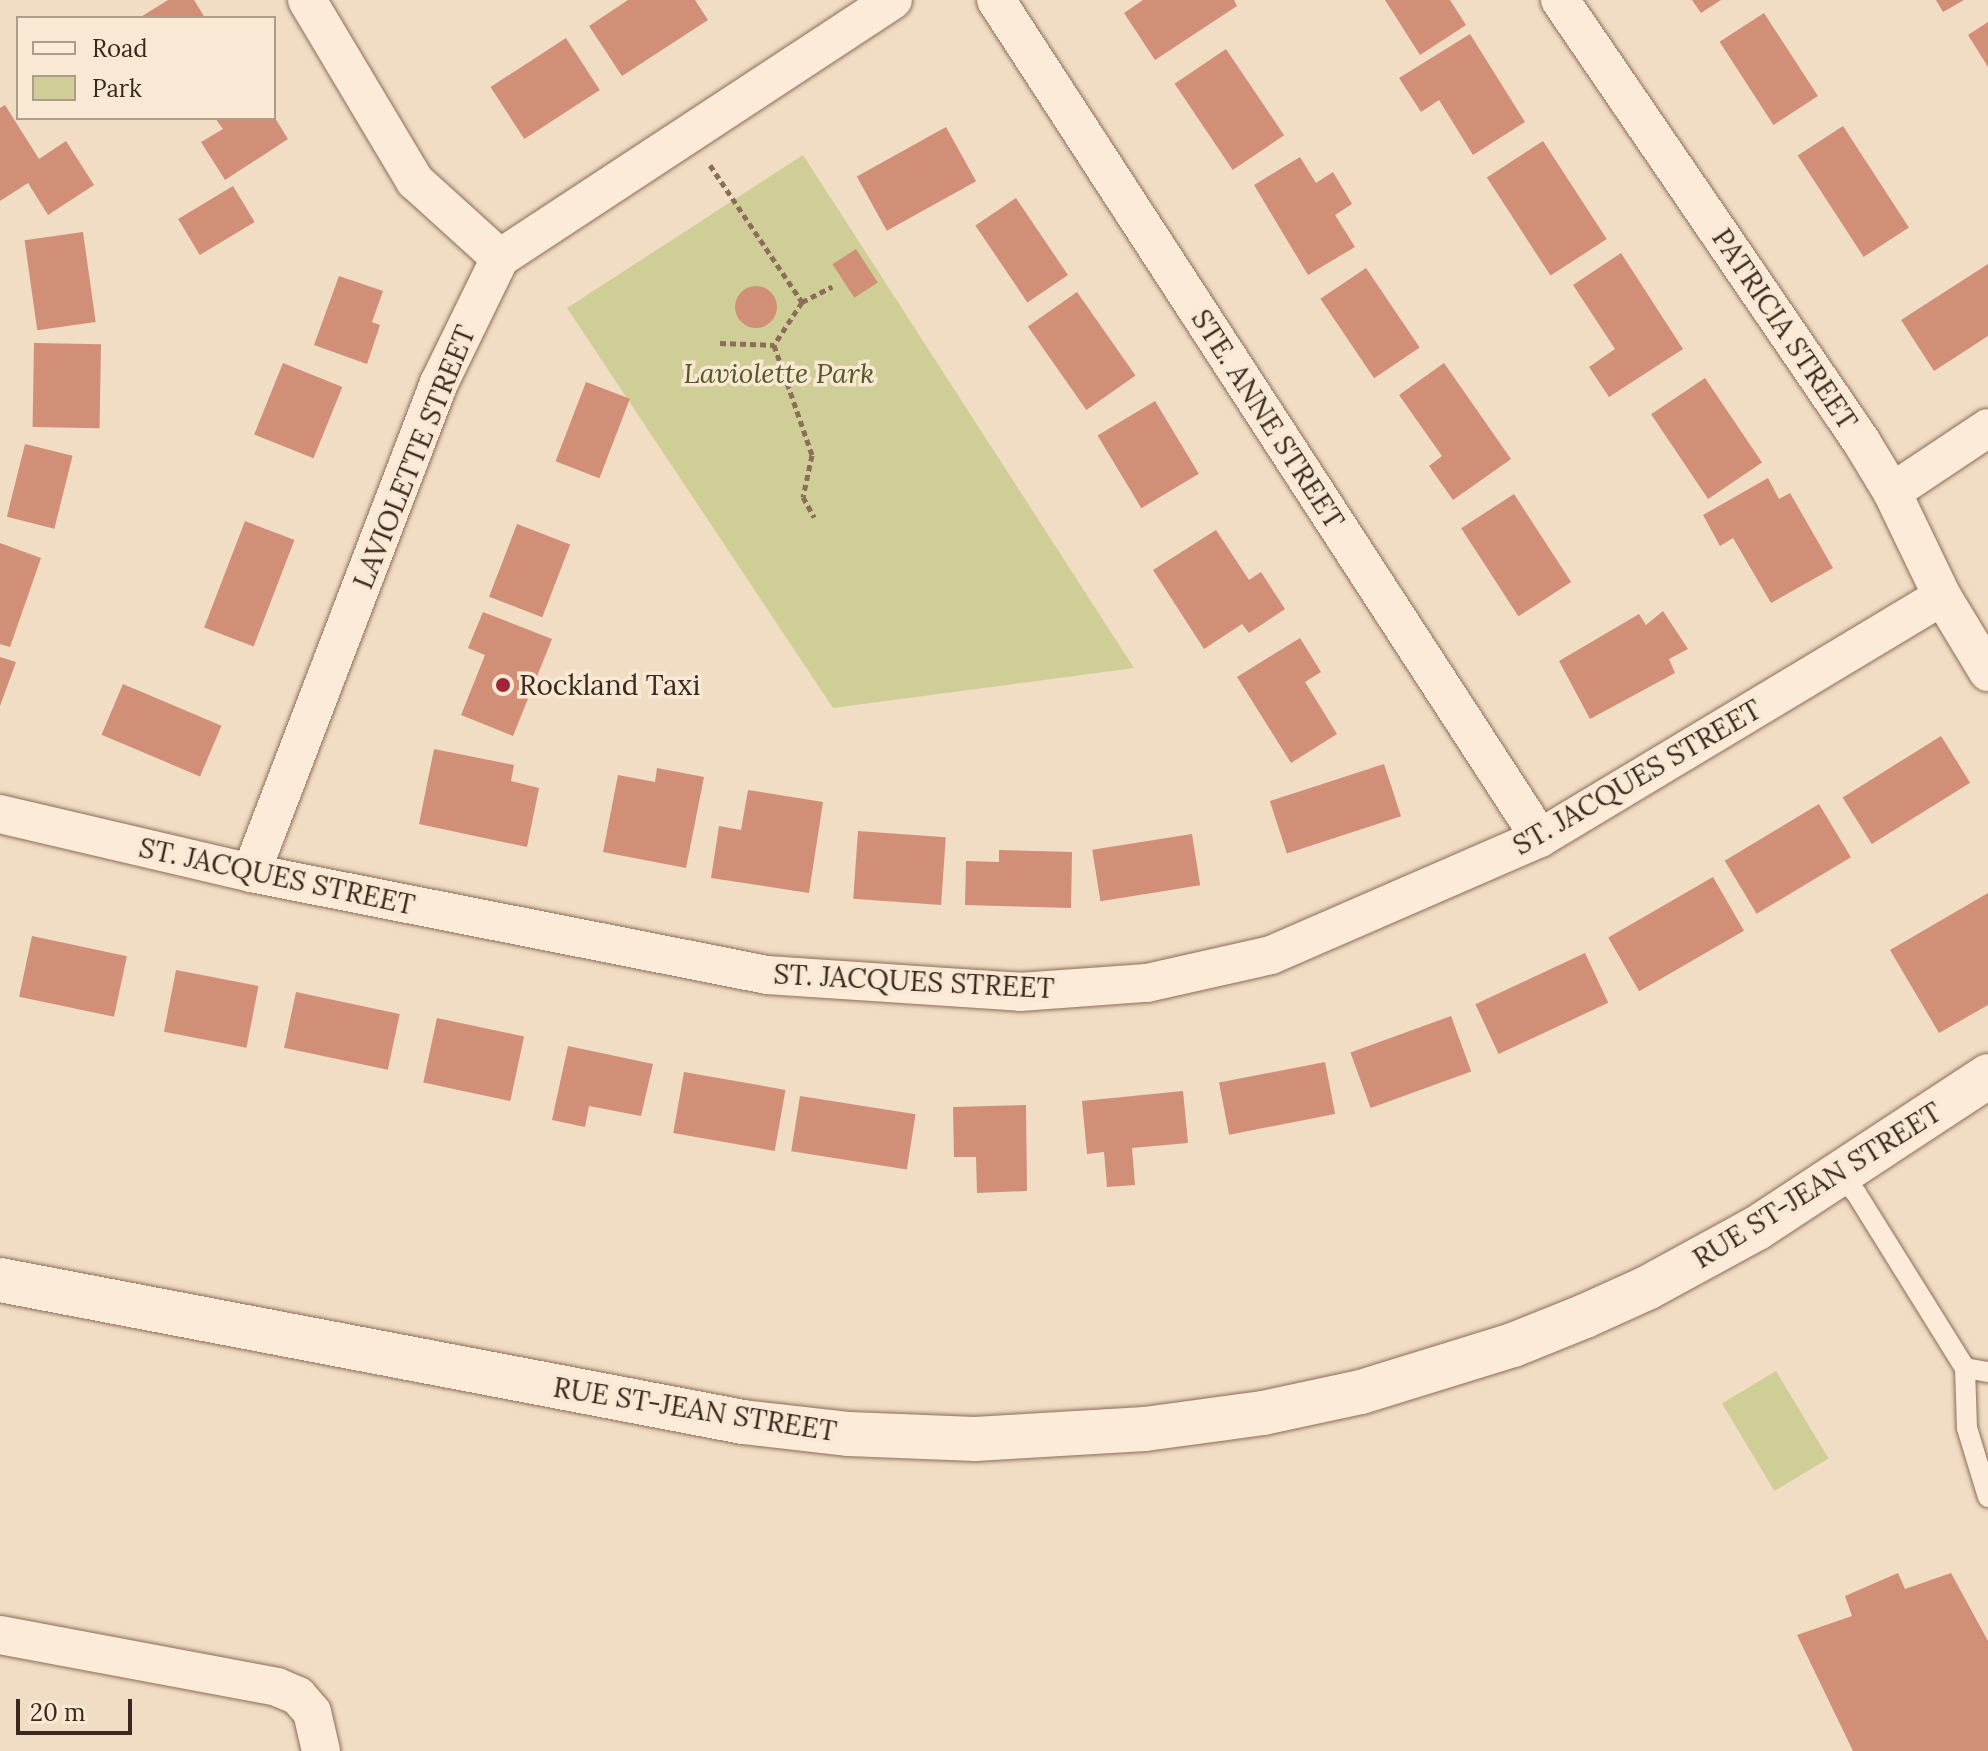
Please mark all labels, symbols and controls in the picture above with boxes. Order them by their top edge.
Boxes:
legend [16,16,276,120]
text: Road [92,33,148,64]
text: Park [92,73,142,104]
street label: PATRICIA STREET [1705,222,1865,436]
street label: STE. ANNE STREET [1185,303,1351,535]
street label: LAVIOLETTE STREET [346,321,482,593]
park label: Laviolette Park [684,356,874,390]
place label: Rockland Taxi [519,668,700,702]
marker: Rockland Taxi [494,676,512,694]
street label: ST. JACQUES STREET [1507,692,1767,862]
street label: ST. JACQUES STREET [136,830,418,922]
street label: ST. JACQUES STREET [773,957,1055,1005]
street label: RUE ST-JEAN STREET [1687,1095,1947,1275]
street label: RUE ST-JEAN STREET [551,1370,839,1448]
scale bar [20,1683,136,1733]
text: 20 m [30,1697,86,1728]

